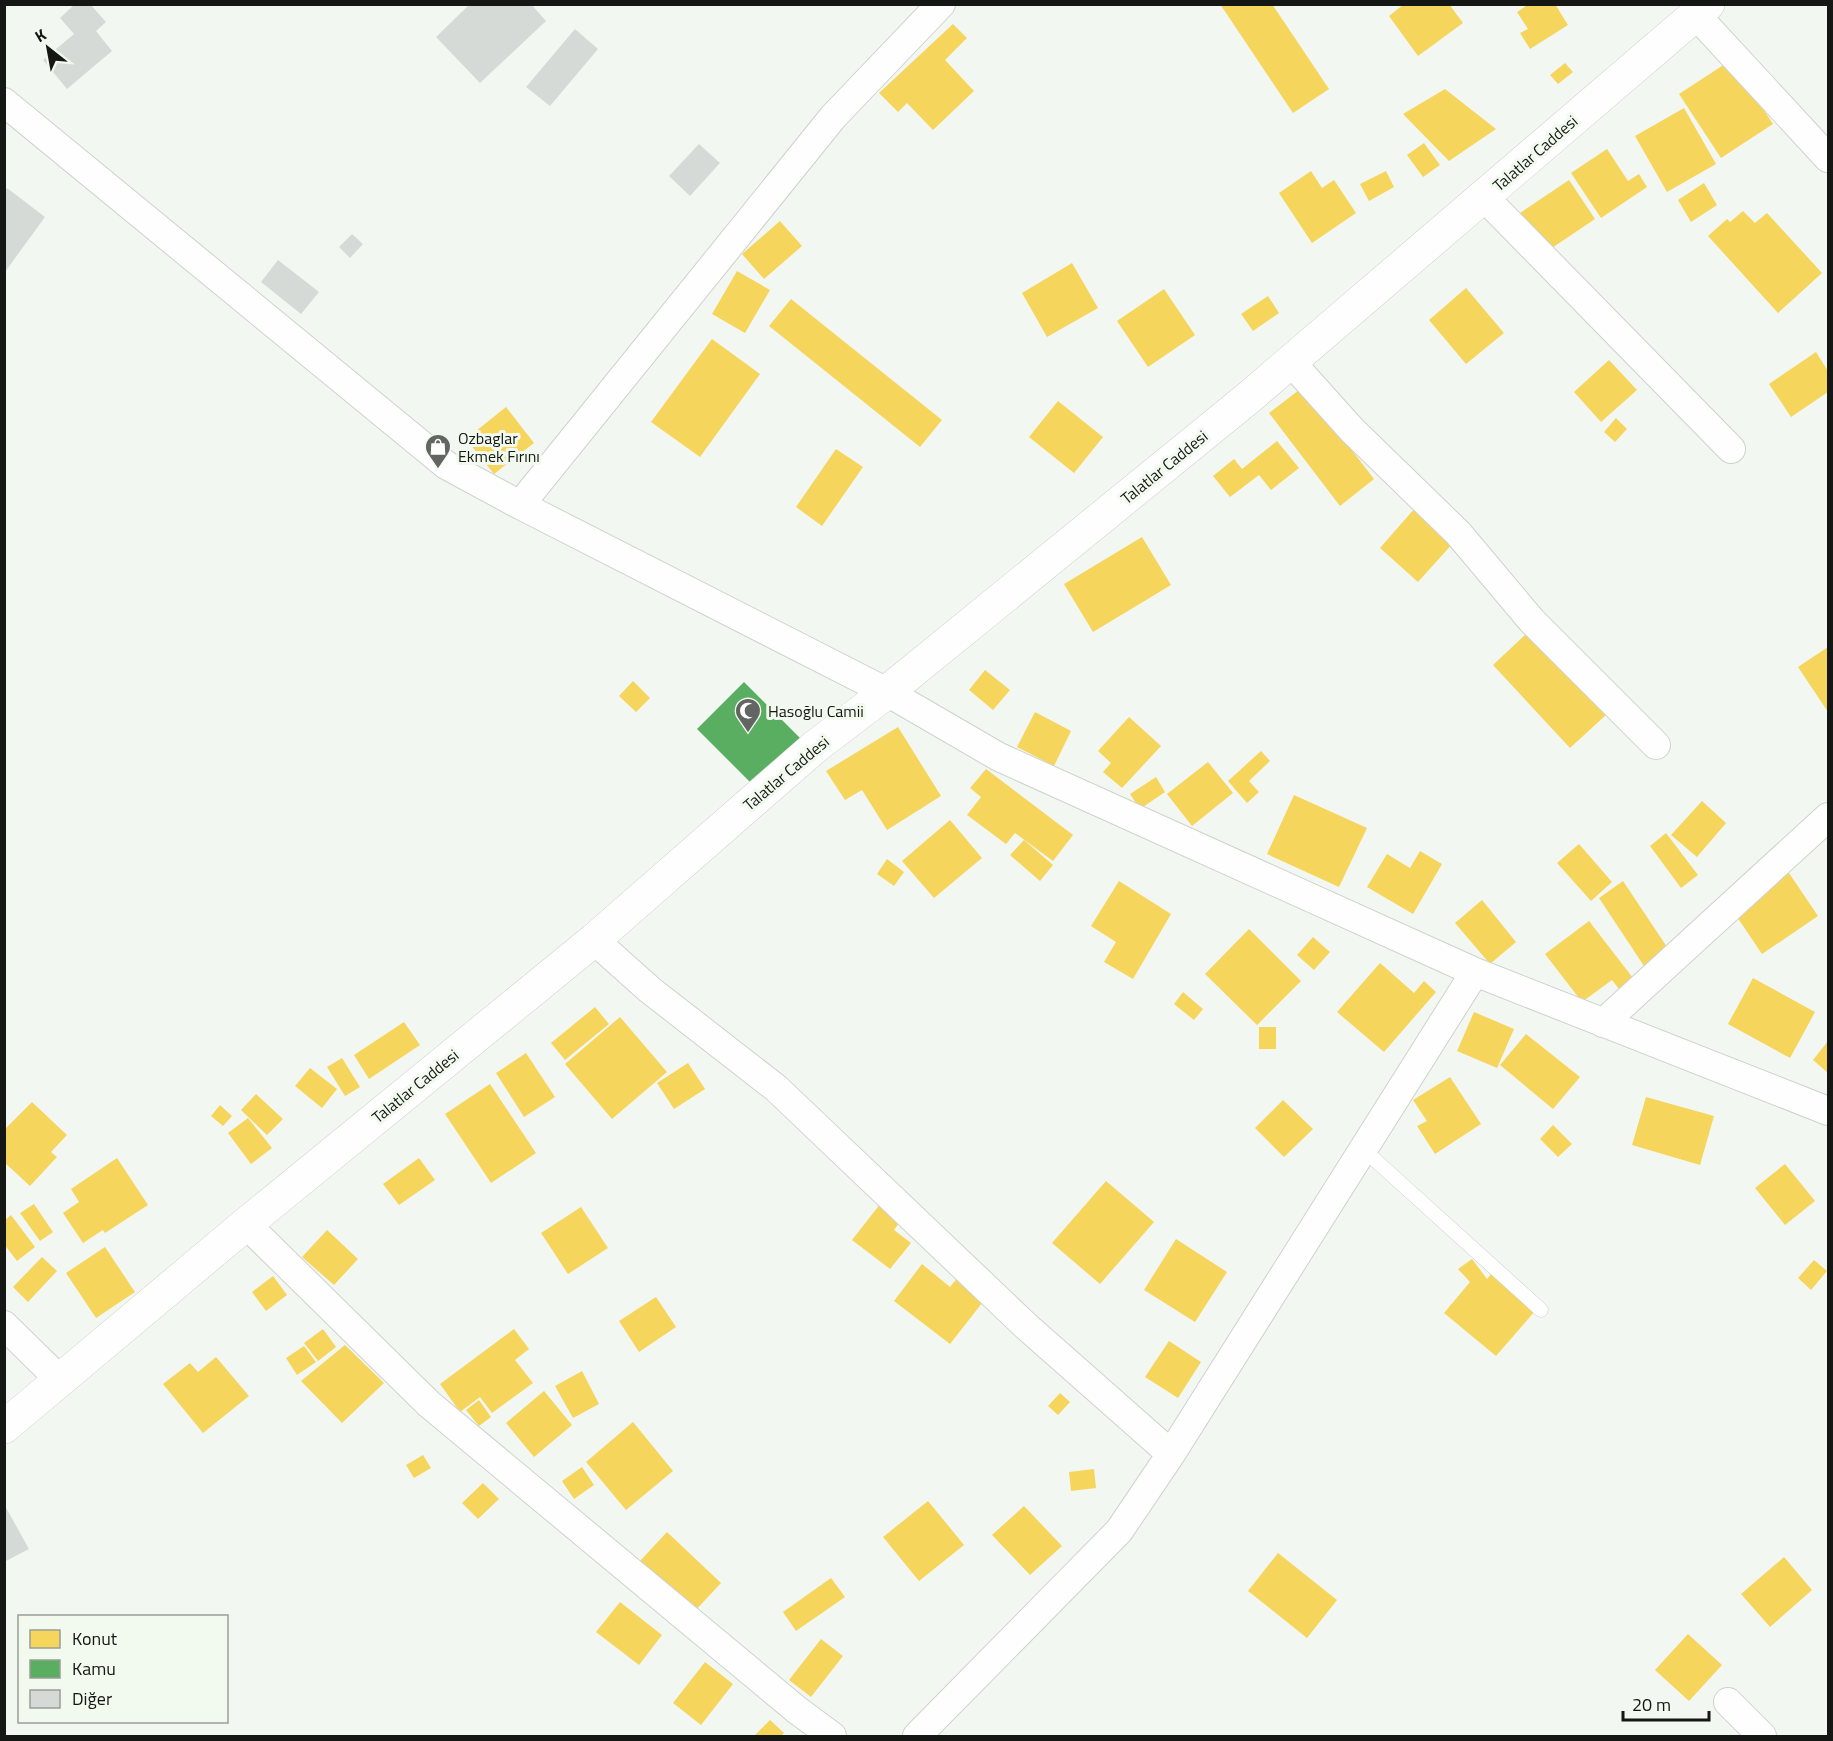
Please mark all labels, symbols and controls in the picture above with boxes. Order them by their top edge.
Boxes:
north arrow [18,18,78,78]
text: K [30,22,51,48]
street label: Talatlar Caddesi [1487,109,1583,197]
street label: Talatlar Caddesi [1115,424,1213,510]
place label: Ozbaglar Ekmek Fırını [458,426,540,468]
shop icon: Ozbaglar Ekmek Fırını [423,432,453,470]
mosque icon: Hasoğlu Camii [733,696,763,734]
place label: Hasoğlu Camii [768,699,864,723]
street label: Talatlar Caddesi [738,730,834,816]
street label: Talatlar Caddesi [366,1043,464,1129]
legend [18,1615,228,1723]
text: Konut [72,1625,118,1652]
text: Kamu [72,1655,116,1682]
scale bar [1623,1684,1708,1722]
text: Diğer [72,1685,112,1712]
text: 20 m [1632,1691,1671,1718]

